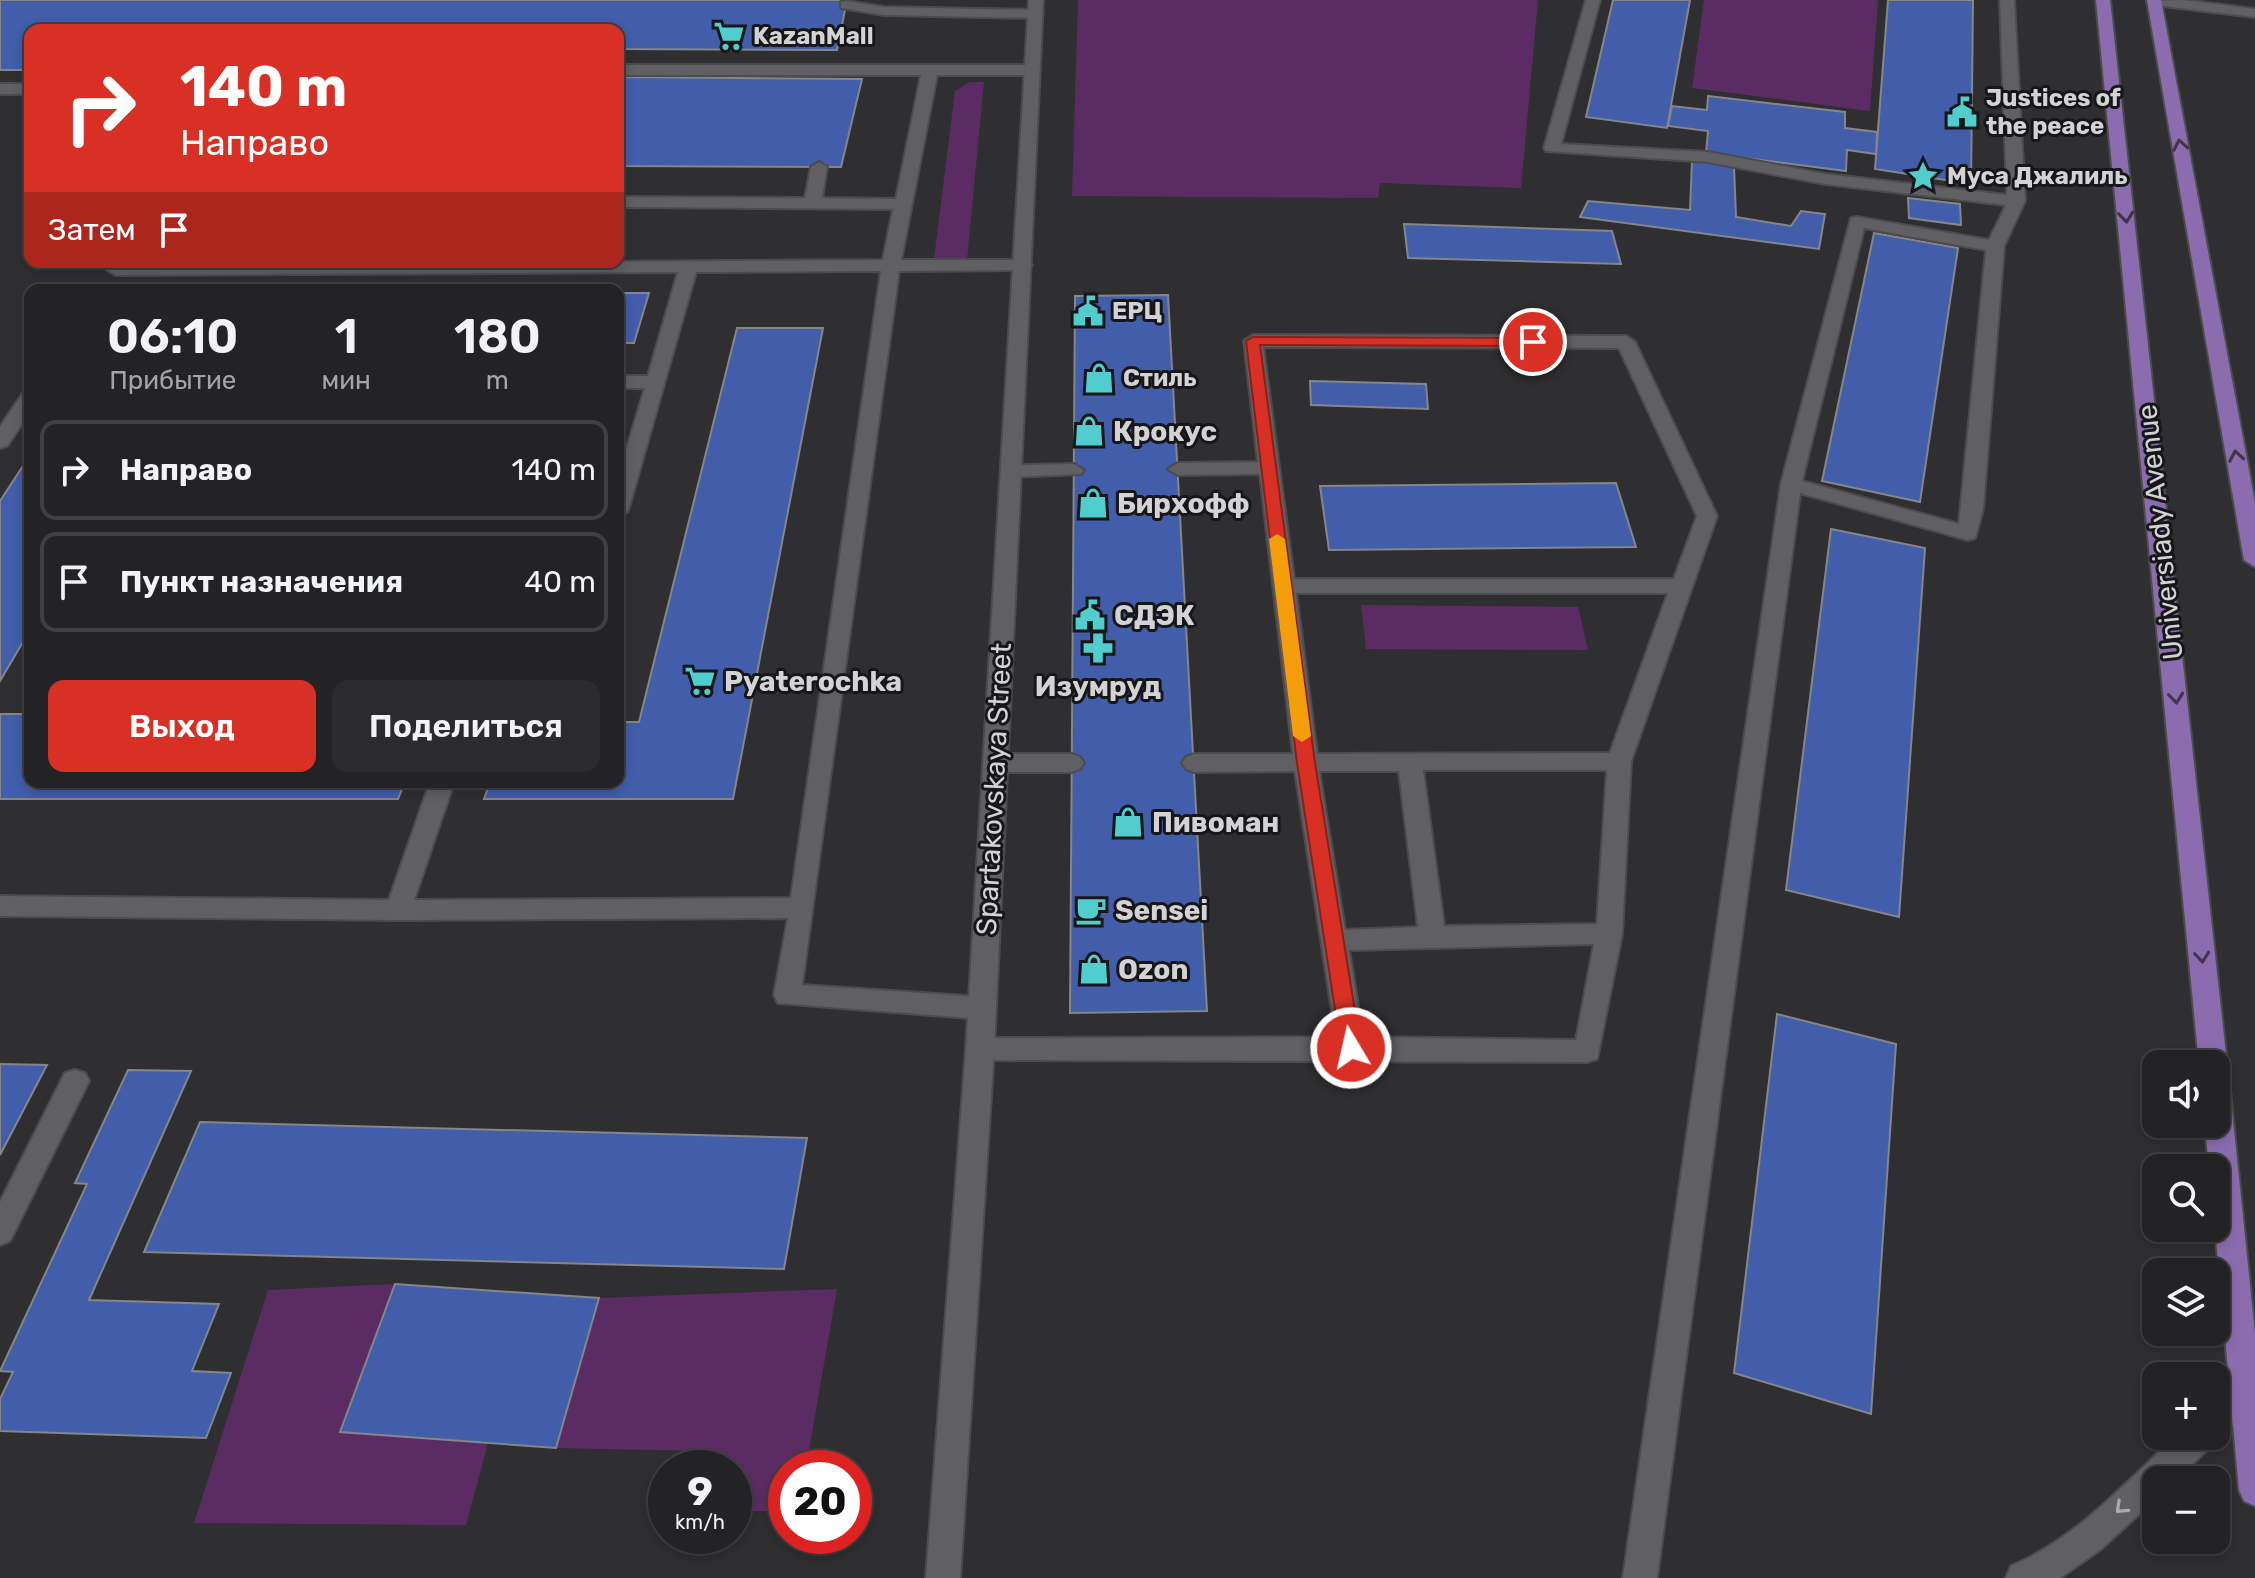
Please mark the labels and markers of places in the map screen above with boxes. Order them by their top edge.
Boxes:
supermarket icon: KazanMall [712,19,746,53]
place label: KazanMall [753,22,874,50]
place label: Justices of the peace [1986,84,2121,140]
public building icon: Justices of the peace [1945,95,1979,129]
place icon: Муса Джалиль [1906,159,1940,193]
place label: Муса Джалиль [1947,162,2128,190]
public building icon: ЕРЦ [1071,294,1105,328]
place label: ЕРЦ [1112,297,1162,325]
pin [1499,308,1567,376]
shop icon: Стиль [1082,361,1116,395]
place label: Стиль [1123,364,1197,392]
shop icon: Крокус [1072,414,1106,448]
place label: Крокус [1113,415,1217,448]
shop icon: Бирхофф [1076,486,1110,520]
place label: Бирхофф [1117,487,1250,520]
public building icon: СДЭК [1073,598,1107,632]
place label: СДЭК [1114,599,1195,632]
pharmacy icon: Изумруд [1081,631,1115,665]
supermarket icon: Pyaterochka [683,664,717,698]
place label: Pyaterochka [724,665,902,698]
place label: Изумруд [1035,670,1161,703]
shop icon: Пивоман [1111,805,1145,839]
place label: Пивоман [1152,806,1279,839]
cafe icon: Sensei [1074,893,1108,927]
place label: Sensei [1115,894,1208,927]
shop icon: Ozon [1077,952,1111,986]
place label: Ozon [1118,953,1188,986]

